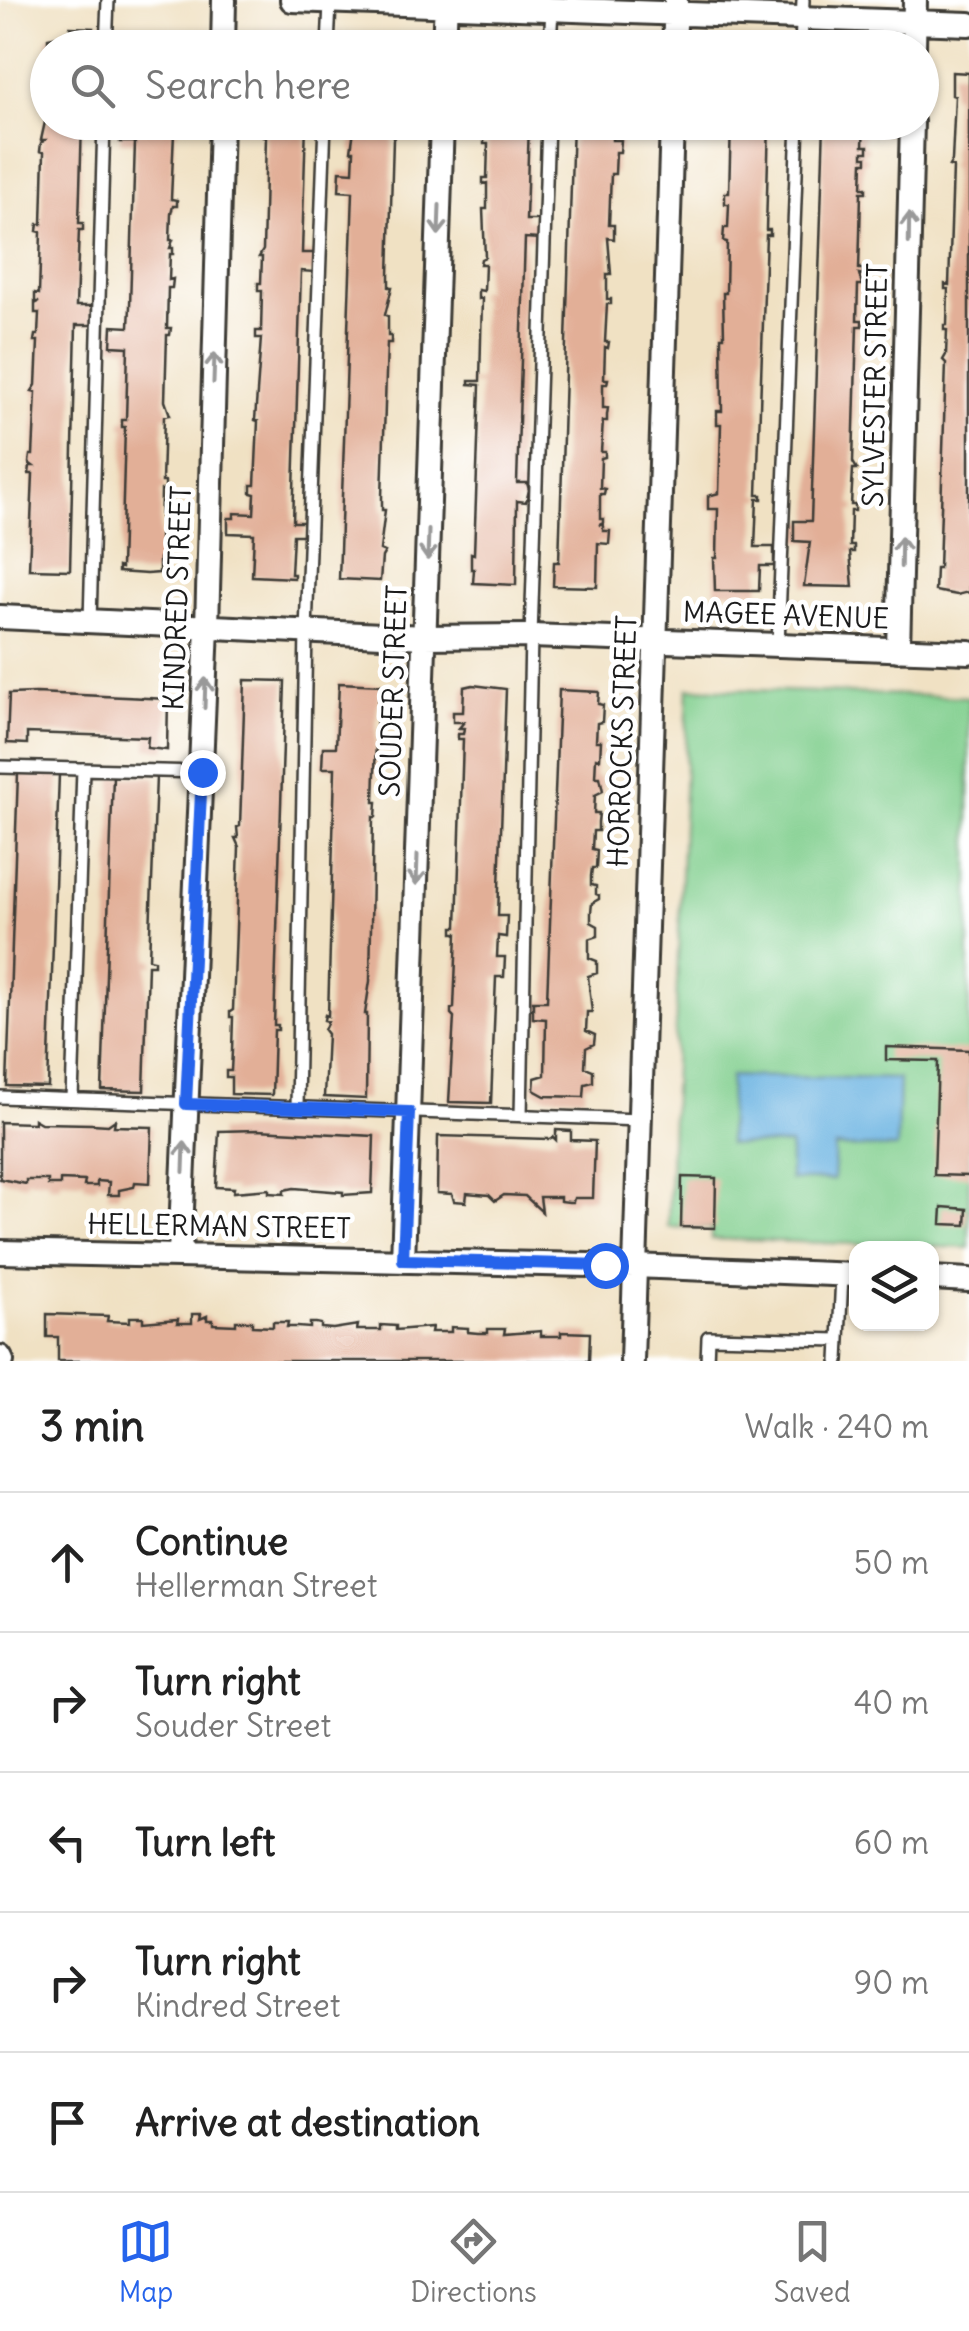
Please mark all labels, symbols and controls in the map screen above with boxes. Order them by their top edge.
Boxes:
search box [30,30,939,140]
icon: search [65,58,120,113]
text: Search here [145,62,351,109]
one-way arrow [429,203,448,235]
one-way arrow [900,212,919,244]
street label: SYLVESTER STREET [855,262,895,508]
one-way arrow [205,352,224,384]
street label: KINDRED STREET [155,485,199,711]
one-way arrow [418,528,437,560]
one-way arrow [892,537,910,570]
street label: SOUDER STREET [371,584,415,798]
street label: MAGEE AVENUE [682,593,890,637]
street label: HORROCKS STREET [600,614,644,868]
one-way arrow [195,677,214,709]
route end [180,750,226,796]
one-way arrow [408,853,427,885]
one-way arrow [174,1142,193,1174]
street label: HELLERMAN STREET [87,1206,351,1246]
map controls [849,1241,939,1331]
button: layers [849,1241,939,1331]
route start [583,1243,629,1289]
text: 3 min [40,1400,144,1452]
text: Walk · 240 m [745,1406,929,1447]
text: Continue [135,1518,288,1565]
icon: ahead [40,1535,95,1590]
text: 50 m [854,1542,929,1583]
text: Hellerman Street [135,1565,378,1606]
text: Turn right [135,1658,301,1705]
icon: right [40,1675,95,1730]
text: 40 m [854,1682,929,1723]
text: Souder Street [135,1705,331,1746]
icon: left [40,1815,95,1870]
text: Turn left [135,1819,275,1866]
text: 60 m [854,1822,929,1863]
text: Turn right [135,1938,301,1985]
icon: right [40,1955,95,2010]
text: 90 m [854,1962,929,2003]
text: Kindred Street [135,1985,340,2026]
icon: arrive [40,2095,95,2150]
text: Arrive at destination [135,2099,480,2146]
tab: Map [118,2214,173,2310]
tab: Directions [410,2214,537,2310]
tab: Saved [774,2214,851,2310]

